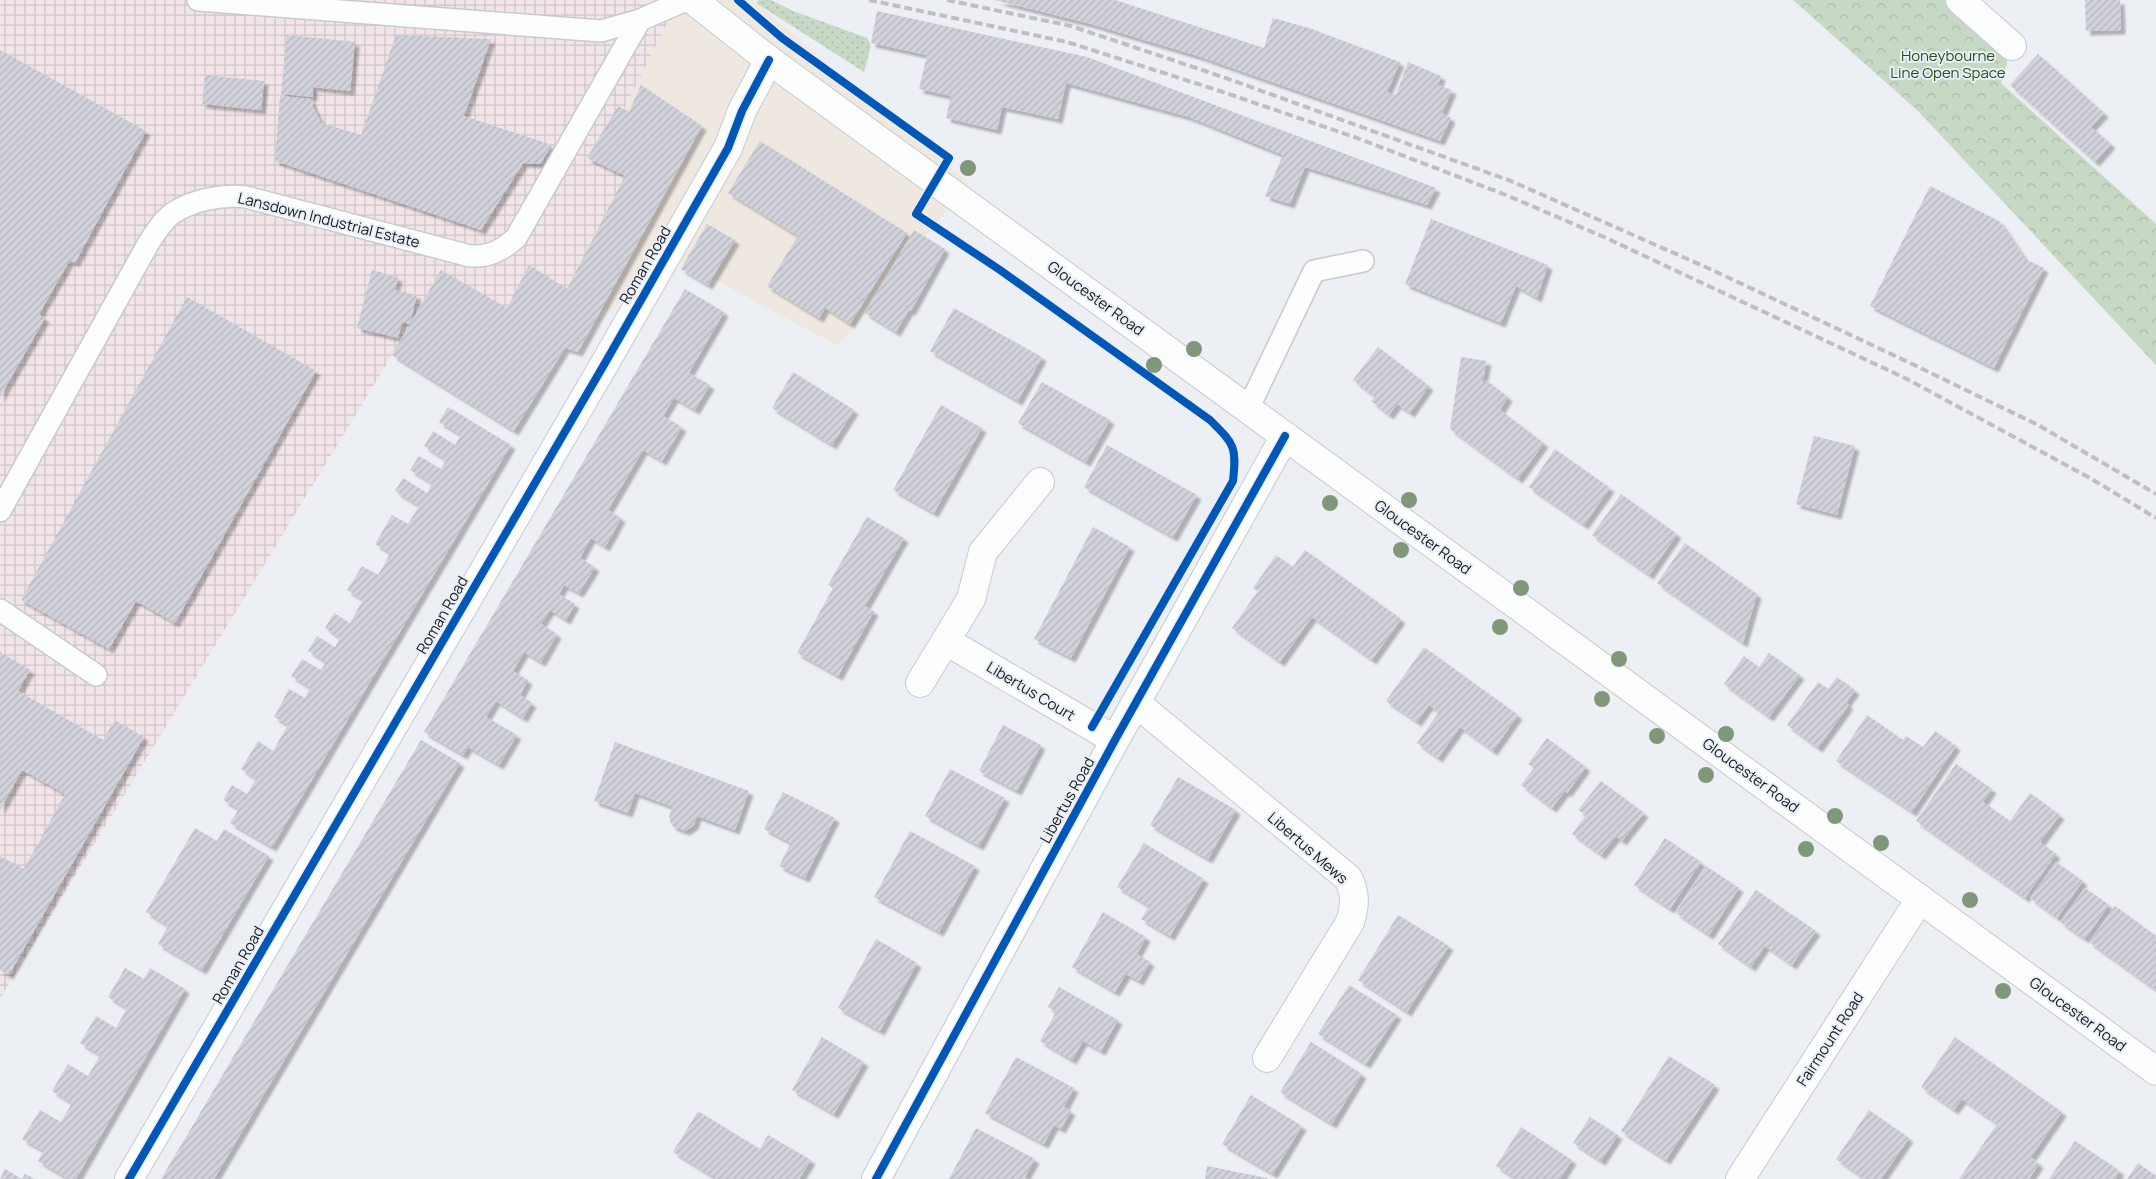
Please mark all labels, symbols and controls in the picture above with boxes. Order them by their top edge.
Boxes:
park label: Honeybourne Line Open Space [1890,45,2006,83]
street label: Lansdown Industrial Estate [236,187,422,253]
street label: Roman Road [614,222,676,308]
street label: Gloucester Road [1043,256,1149,340]
street label: Gloucester Road [1370,495,1476,579]
street label: Roman Road [411,572,473,658]
street label: Libertus Court [983,656,1079,726]
street label: Gloucester Road [1698,733,1804,817]
street label: Libertus Road [1035,753,1099,847]
street label: Libertus Mews [1263,807,1353,889]
street label: Roman Road [207,922,269,1008]
street label: Gloucester Road [2025,972,2131,1056]
street label: Fairmount Road [1792,988,1868,1090]

